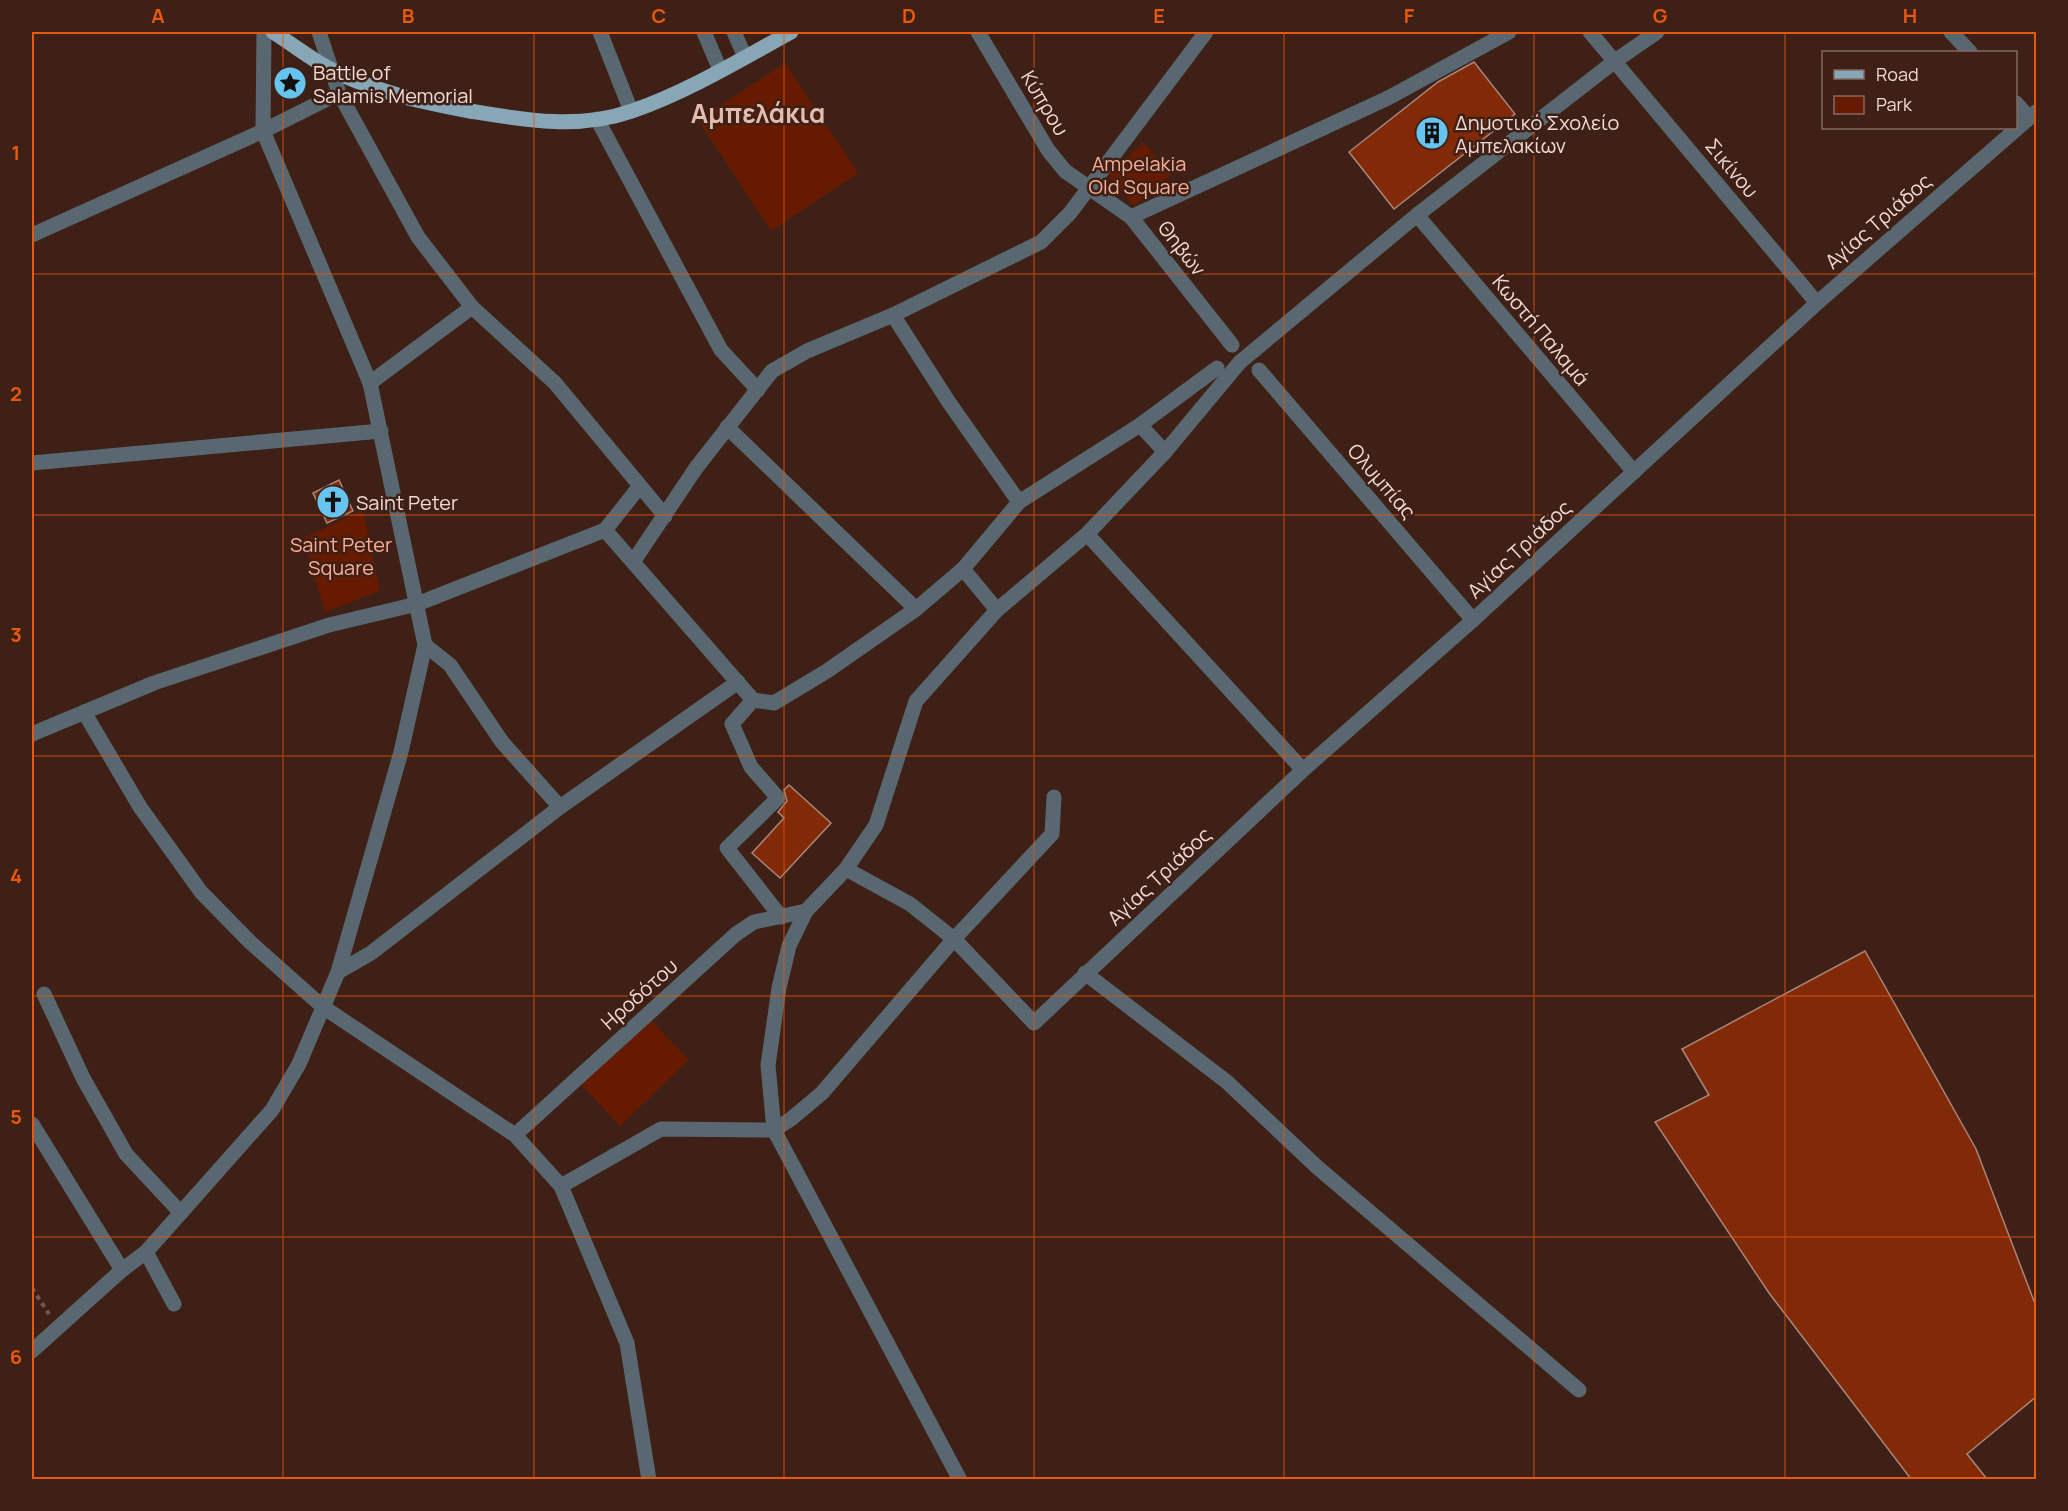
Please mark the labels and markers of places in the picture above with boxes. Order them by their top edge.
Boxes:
place label: Battle of Salamis Memorial [313,59,473,109]
place icon: Battle of Salamis Memorial [272,65,308,101]
place label: Δημοτικό Σχολείο Αμπελακίων [1455,109,1620,159]
building icon: Δημοτικό Σχολείο Αμπελακίων [1414,115,1450,151]
church icon: Saint Peter [315,484,351,520]
place label: Saint Peter [356,489,458,516]

